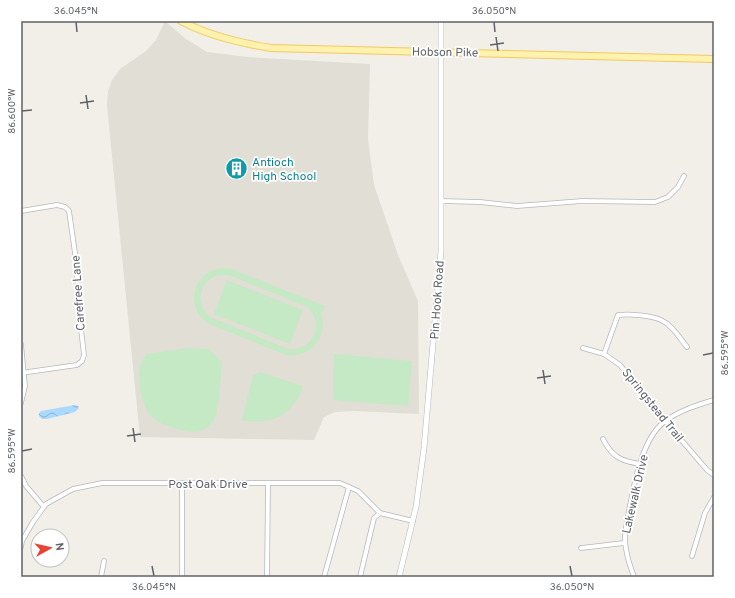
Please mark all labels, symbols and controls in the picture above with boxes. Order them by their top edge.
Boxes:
text: 36.045°N [54,5,98,18]
text: 36.050°N [472,5,516,18]
street label: Hobson Pike [412,44,478,62]
text: 86.600°W [6,88,19,134]
place label: Antioch High School [252,155,316,185]
building icon: Antioch High School [223,156,249,182]
street label: Carefree Lane [68,255,90,331]
street label: Pin Hook Road [427,260,449,340]
text: 86.595°W [719,330,732,376]
street label: Springstead Trail [618,366,687,446]
text: 86.595°W [6,428,19,474]
street label: Lakewalk Drive [619,453,653,535]
street label: Post Oak Drive [168,477,248,493]
north arrow [30,528,70,568]
text: N [51,542,66,552]
text: 36.045°N [132,581,176,594]
text: 36.050°N [550,581,594,594]

